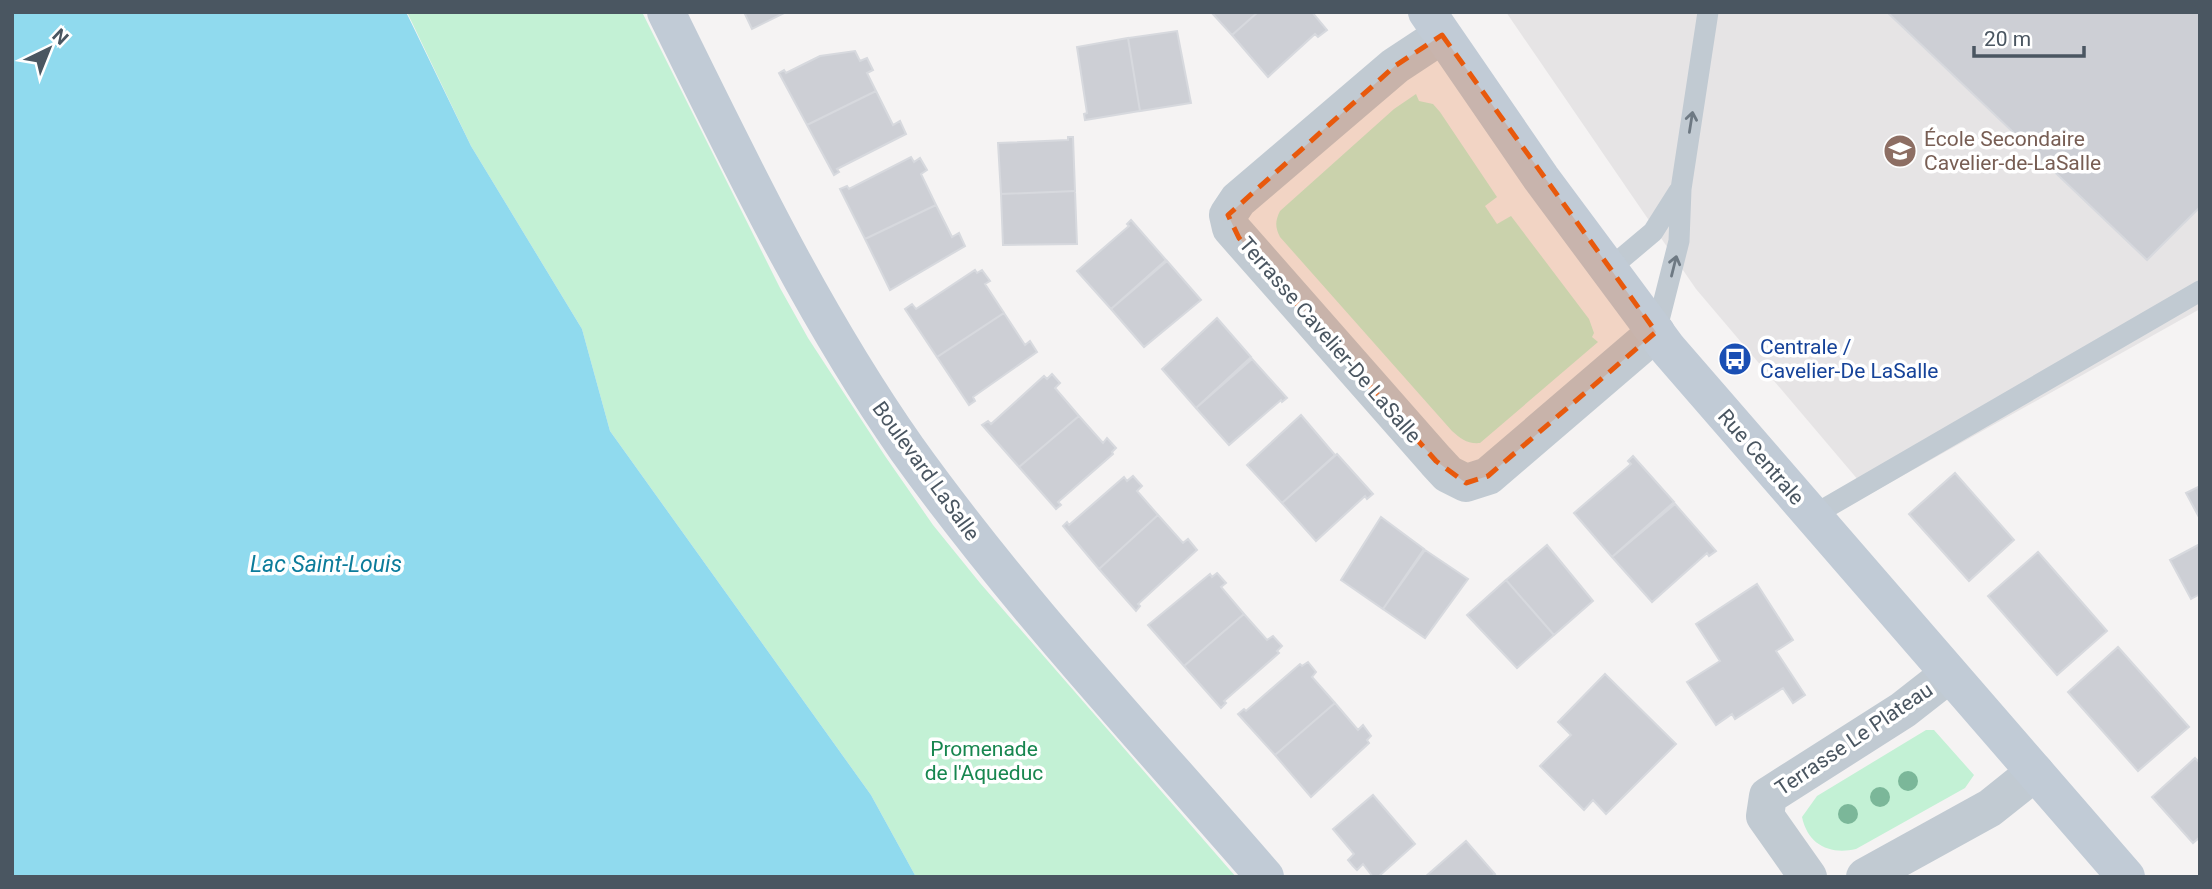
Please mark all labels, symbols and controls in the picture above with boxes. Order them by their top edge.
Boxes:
north arrow [14,14,84,84]
scale bar [1974,14,2084,58]
text: N [48,24,73,50]
text: 20 m [1984,27,2031,51]
one-way arrow [1685,111,1698,134]
place label: École Secondaire Cavelier-de-LaSalle [1924,127,2101,175]
school or university icon: École Secondaire Cavelier-de-LaSalle [1881,132,1919,170]
street label: Terrasse Cavelier-De LaSalle [1234,232,1426,448]
one-way arrow [1668,255,1681,278]
place label: Centrale / Cavelier-De LaSalle [1760,335,1938,383]
bus stop icon: Centrale / Cavelier-De LaSalle [1716,340,1754,378]
street label: Boulevard LaSalle [867,397,985,545]
street label: Rue Centrale [1713,404,1809,510]
water label: Lac Saint-Louis [250,551,402,578]
street label: Terrasse Le Plateau [1771,678,1937,800]
park label: Promenade de l'Aqueduc [925,737,1043,785]

